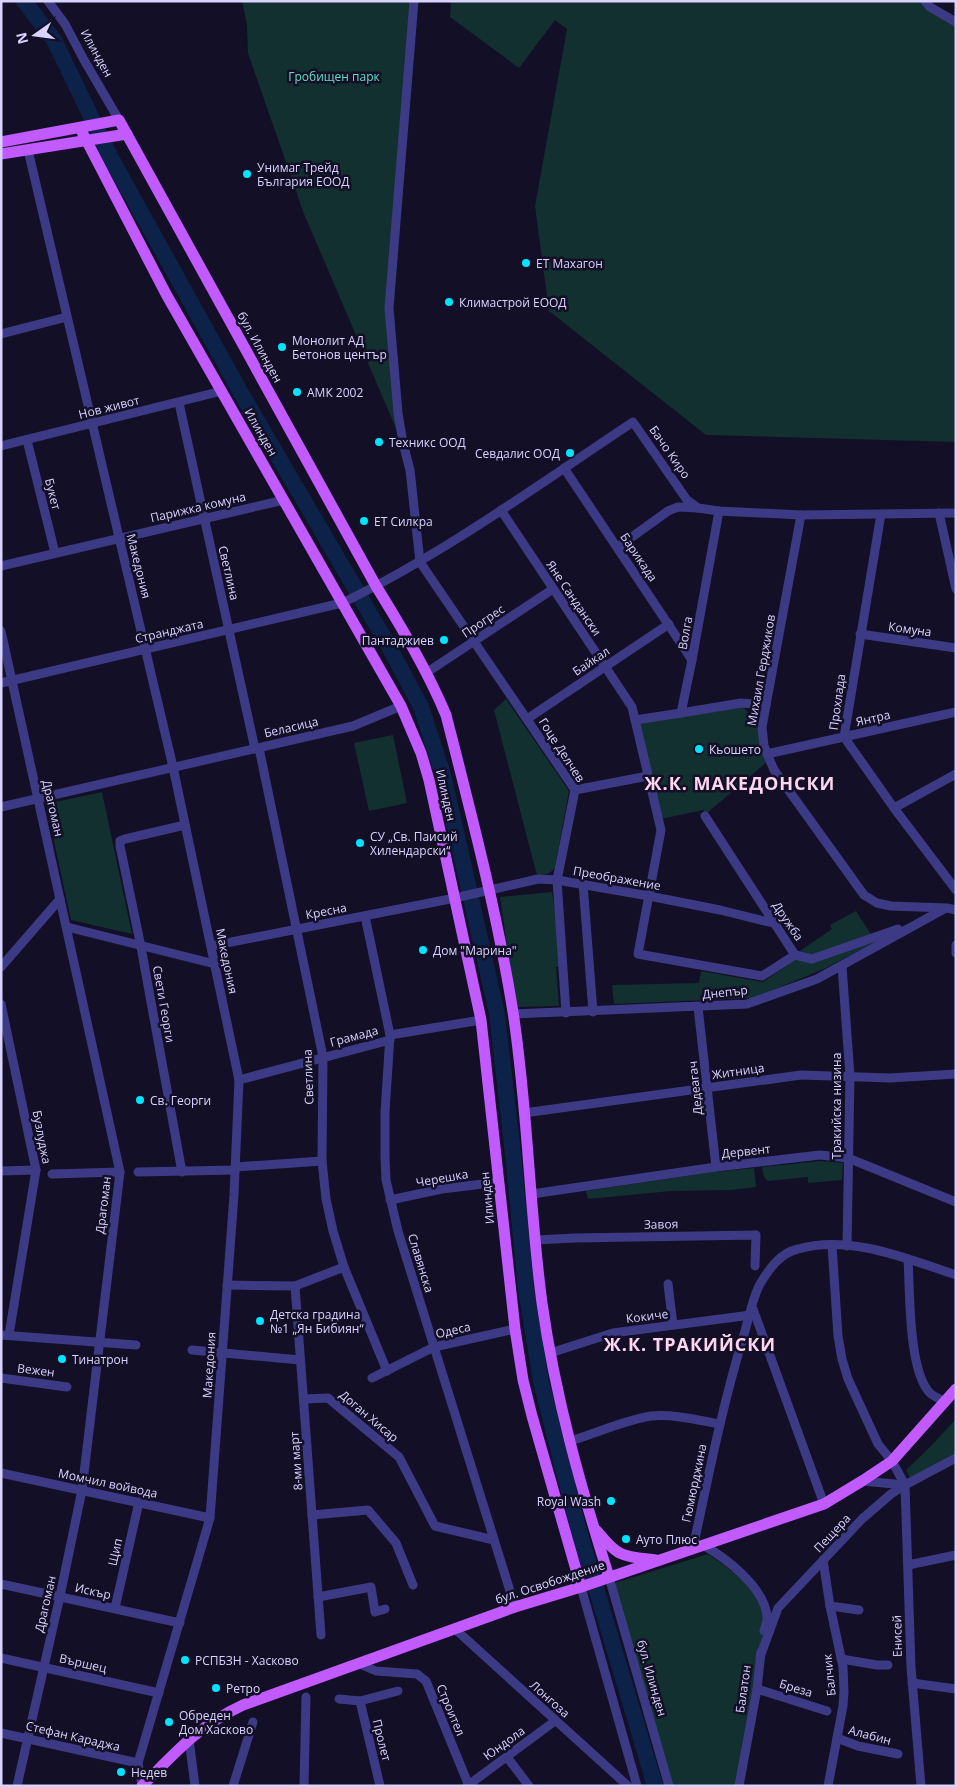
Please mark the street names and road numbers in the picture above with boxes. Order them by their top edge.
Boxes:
street label: Илинден [77,26,117,80]
street label: бул. Илинден [233,308,287,386]
street label: Нов живот [77,391,142,423]
street label: Илинден [241,405,281,459]
street label: Бачо Киро [646,422,694,482]
street label: Букет [41,476,65,512]
street label: Парижка комуна [149,488,247,526]
street label: Барикада [616,529,662,585]
street label: Македония [123,532,155,600]
street label: Светлина [214,544,244,602]
street label: Яне Сандански [542,557,606,639]
street label: Прогрес [458,600,508,642]
street label: Михаил Герджиков [743,613,779,727]
street label: Странджата [133,615,205,647]
street label: Волга [674,615,696,651]
street label: Комуна [887,618,933,640]
street label: Байкал [569,642,613,680]
street label: Прохлада [825,673,849,731]
street label: Янтра [854,706,892,730]
street label: Беласица [262,713,320,741]
street label: Гоце Делчев [535,715,589,786]
street label: Илинден [432,768,460,822]
street label: Драгоман [38,778,68,838]
street label: Преображение [572,862,662,894]
street label: Дружба [769,898,807,944]
street label: Кресна [304,899,348,923]
street label: Македония [212,927,242,995]
street label: Свети Георги [149,964,179,1044]
street label: Днепър [701,981,749,1003]
street label: Грамада [328,1021,380,1051]
street label: Светлина [299,1049,317,1105]
street label: Тракийска низина [828,1053,845,1159]
street label: Житница [711,1059,765,1083]
street label: Дедеагач [684,1060,706,1116]
street label: Бузлуджа [28,1109,56,1165]
street label: Дервент [721,1140,772,1162]
street label: Черешка [415,1165,469,1191]
street label: Илинден [476,1171,498,1225]
street label: Драгоман [91,1175,115,1235]
street label: Завоя [644,1215,678,1233]
street label: Славянска [404,1231,438,1295]
street label: Кокиче [625,1305,669,1327]
street label: Одеса [434,1318,472,1342]
street label: Македония [198,1331,220,1399]
street label: Вежен [16,1359,56,1381]
street label: Доган Хисар [336,1386,402,1446]
street label: 8-ми март [285,1431,307,1491]
street label: Гюмюрджина [677,1442,711,1524]
street label: Момчил войвода [57,1464,159,1502]
street label: Пещера [810,1510,854,1556]
street label: Щип [104,1537,126,1567]
street label: бул. Освобождение [493,1556,607,1608]
street label: Драгоман [30,1574,60,1634]
street label: Искър [73,1579,113,1603]
street label: Енисей [888,1615,906,1657]
street label: бул. Илинден [633,1638,671,1718]
street label: Вършец [58,1649,109,1677]
street label: Балчик [818,1652,840,1697]
street label: Балатон [731,1664,755,1714]
street label: Бреза [777,1675,815,1701]
street label: Лонгоза [526,1677,574,1721]
street label: Строител [432,1682,470,1738]
street label: Стефан Караджа [24,1717,122,1755]
street label: Пролет [369,1717,395,1763]
street label: Алабин [847,1721,893,1749]
street label: Юндола [480,1722,528,1764]

